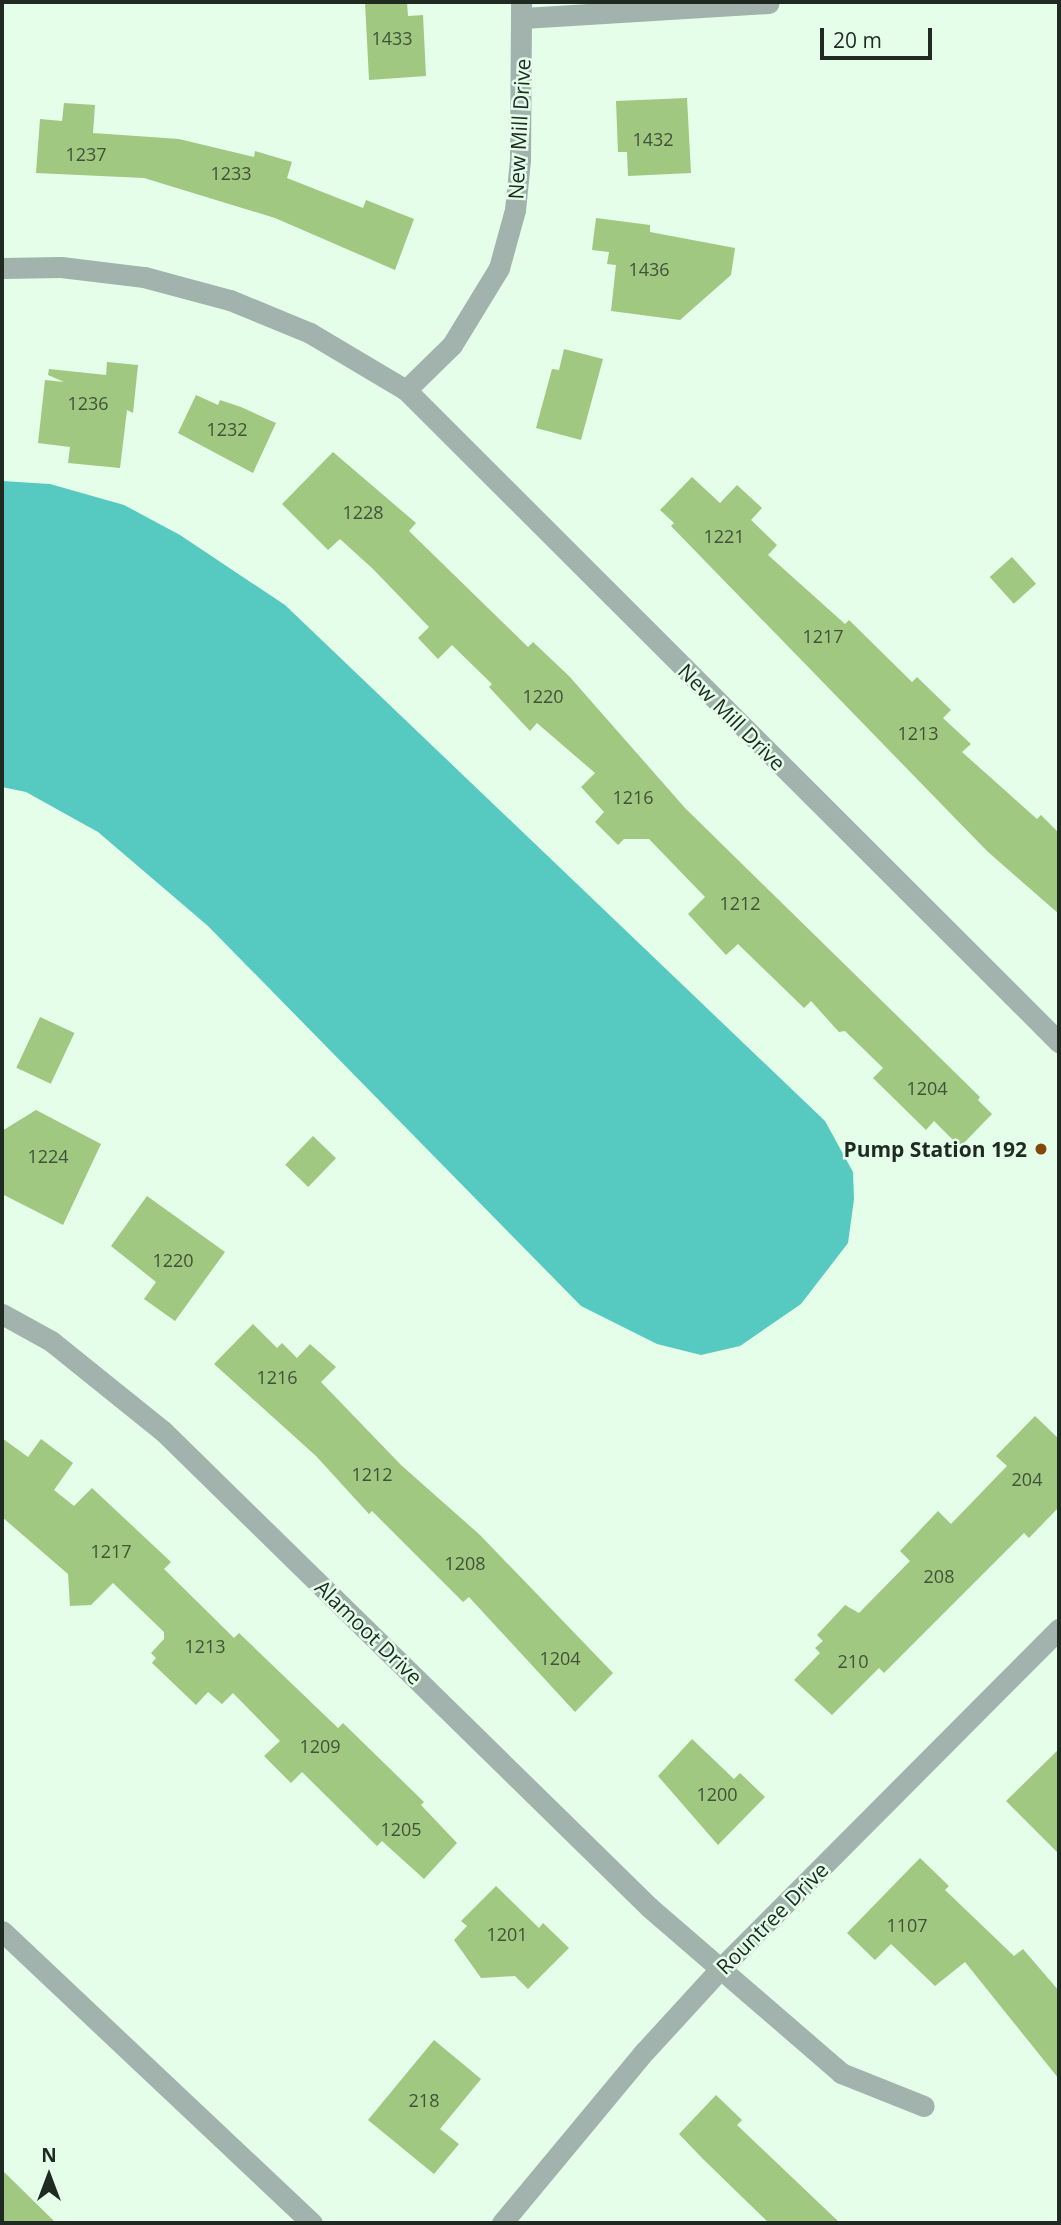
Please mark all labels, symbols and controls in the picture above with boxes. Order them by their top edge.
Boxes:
scale bar [823,14,935,58]
text: 20 m [833,26,882,54]
house number: 1433 [371,27,413,49]
street label: New Mill Drive [503,58,535,200]
house number: 1432 [632,128,674,150]
house number: 1237 [65,143,107,165]
house number: 1233 [210,162,252,184]
house number: 1436 [628,258,670,280]
house number: 1236 [67,392,109,414]
house number: 1232 [206,418,248,440]
house number: 1228 [342,501,384,523]
house number: 1221 [703,525,745,547]
house number: 1217 [802,625,844,647]
street label: New Mill Drive [673,658,791,776]
house number: 1220 [522,685,564,707]
house number: 1213 [897,722,939,744]
house number: 1216 [612,786,654,808]
house number: 1212 [719,892,761,914]
house number: 1204 [906,1077,948,1099]
place label: Pump Station 192 [843,1136,1027,1162]
marker: Pump Station 192 [1033,1141,1049,1157]
house number: 1224 [27,1145,69,1167]
house number: 1220 [152,1249,194,1271]
house number: 1216 [256,1366,298,1388]
house number: 1212 [351,1463,393,1485]
house number: 204 [1012,1468,1042,1490]
house number: 1217 [90,1540,132,1562]
house number: 1208 [444,1552,486,1574]
house number: 208 [924,1565,954,1587]
street label: Alamoot Drive [310,1575,428,1689]
house number: 1213 [184,1635,226,1657]
house number: 1204 [539,1647,581,1669]
house number: 210 [838,1650,868,1672]
house number: 1209 [299,1735,341,1757]
house number: 1200 [696,1783,738,1805]
house number: 1205 [380,1818,422,1840]
street label: Rountree Drive [711,1857,833,1979]
house number: 1107 [886,1914,928,1936]
house number: 1201 [486,1923,528,1945]
house number: 218 [409,2089,439,2111]
north arrow [14,2141,84,2211]
text: N [41,2142,57,2168]

